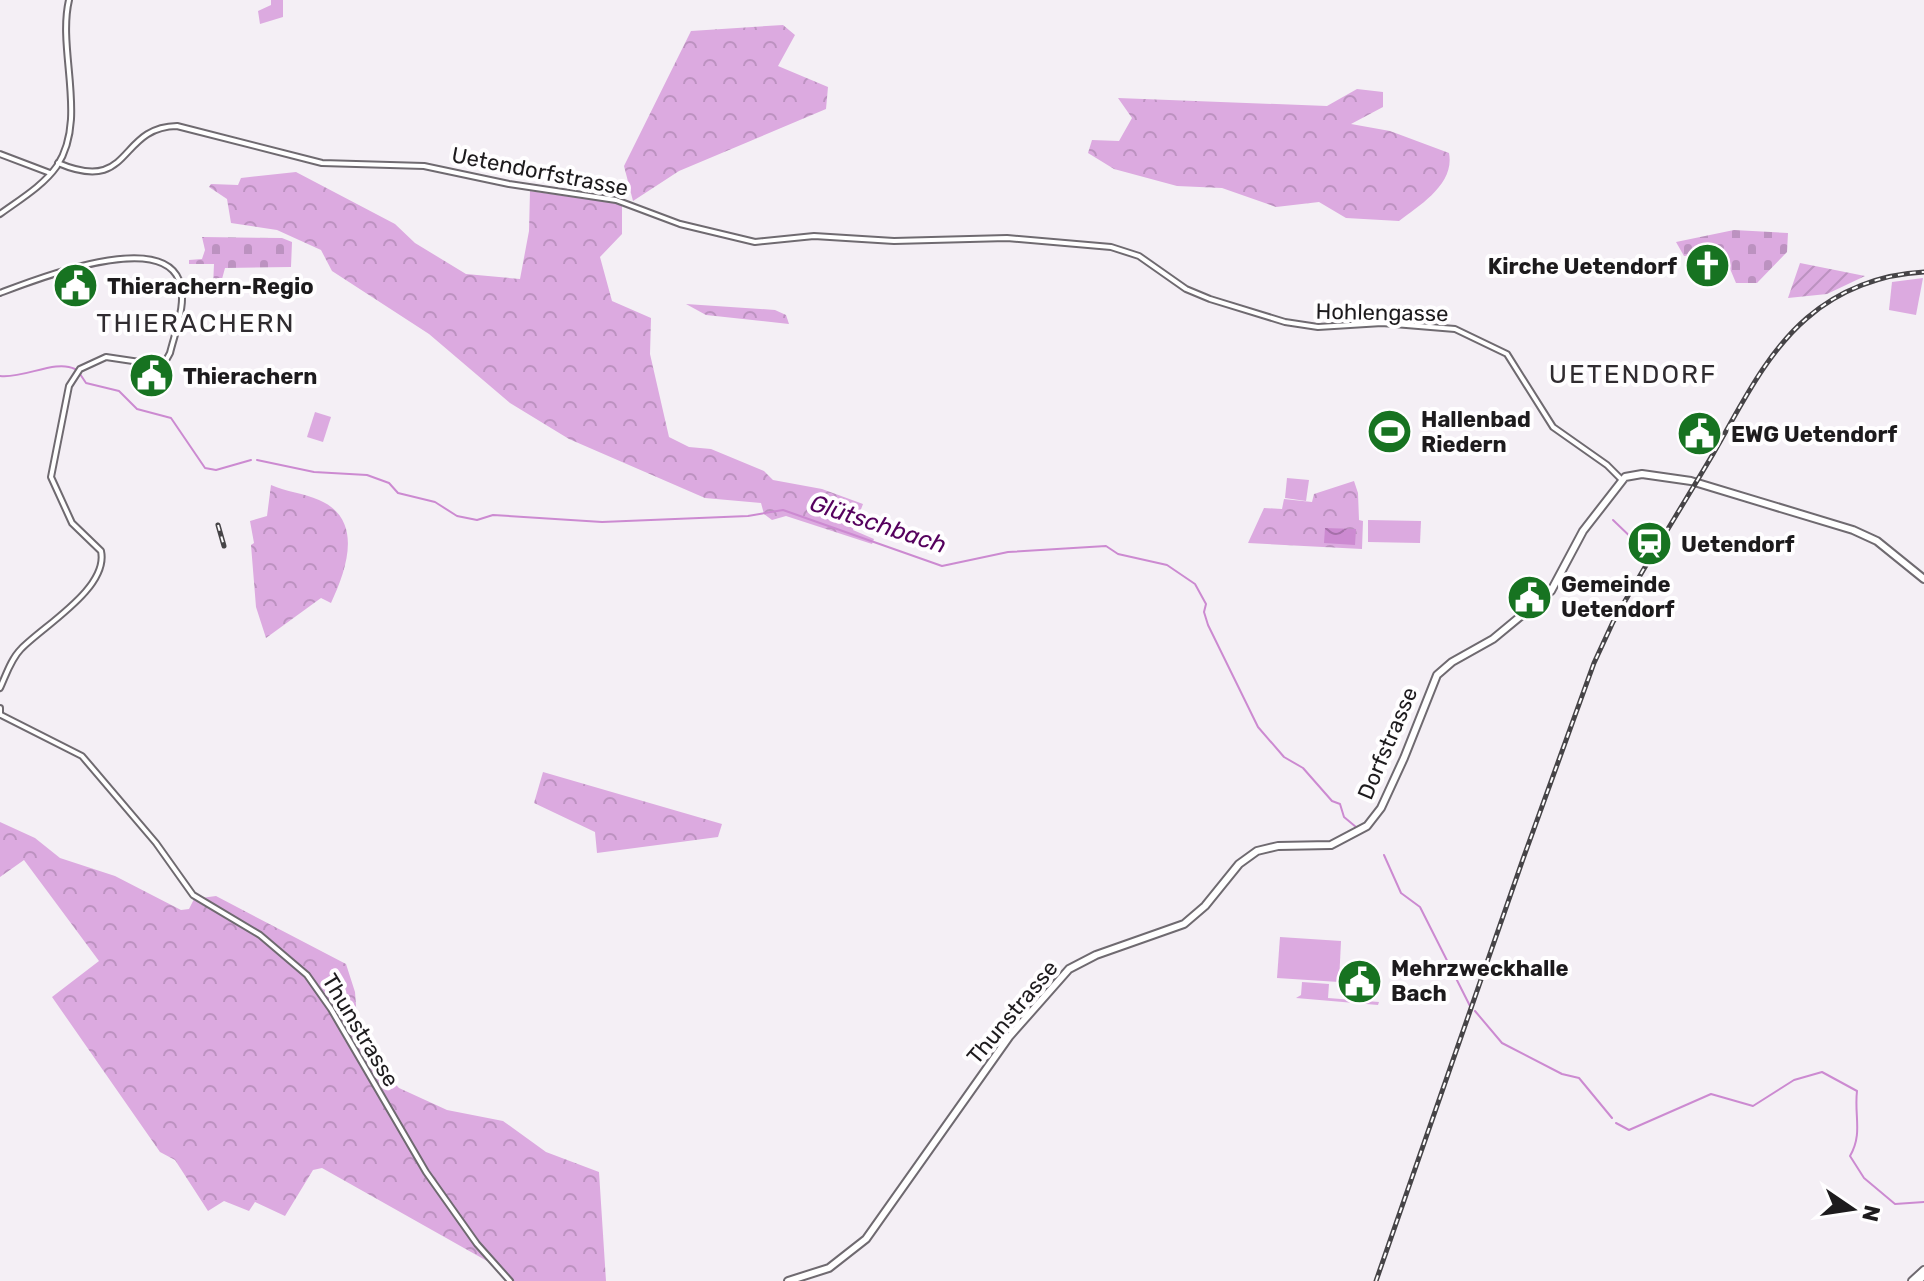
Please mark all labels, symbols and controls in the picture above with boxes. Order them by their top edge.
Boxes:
street label: Uetendorfstrasse [449,141,631,202]
church icon: Kirche Uetendorf [1684,242,1732,290]
place label: Kirche Uetendorf [1488,253,1677,280]
public building icon: Thierachern-Regio [52,262,100,310]
place label: Thierachern-Regio [107,273,314,300]
street label: Hohlengasse [1315,298,1449,327]
district label: THIERACHERN [96,308,296,339]
public building icon: Thierachern [128,352,176,400]
district label: UETENDORF [1549,359,1717,390]
place label: Thierachern [183,363,317,390]
place label: Hallenbad Riedern [1421,406,1531,458]
sports icon: Hallenbad Riedern [1366,408,1414,456]
public building icon: EWG Uetendorf [1676,410,1724,458]
place label: EWG Uetendorf [1731,421,1897,448]
water label: Glütschbach [806,489,950,559]
station icon: Uetendorf [1626,520,1674,568]
place label: Uetendorf [1681,531,1795,558]
place label: Gemeinde Uetendorf [1561,571,1675,623]
public building icon: Gemeinde Uetendorf [1506,573,1554,621]
street label: Dorfstrasse [1352,683,1423,803]
street label: Thunstrasse [961,955,1064,1070]
place label: Mehrzweckhalle Bach [1391,955,1569,1007]
public building icon: Mehrzweckhalle Bach [1336,957,1384,1005]
street label: Thunstrasse [316,969,405,1092]
north arrow [1812,1169,1892,1249]
text: N [1856,1203,1886,1224]

